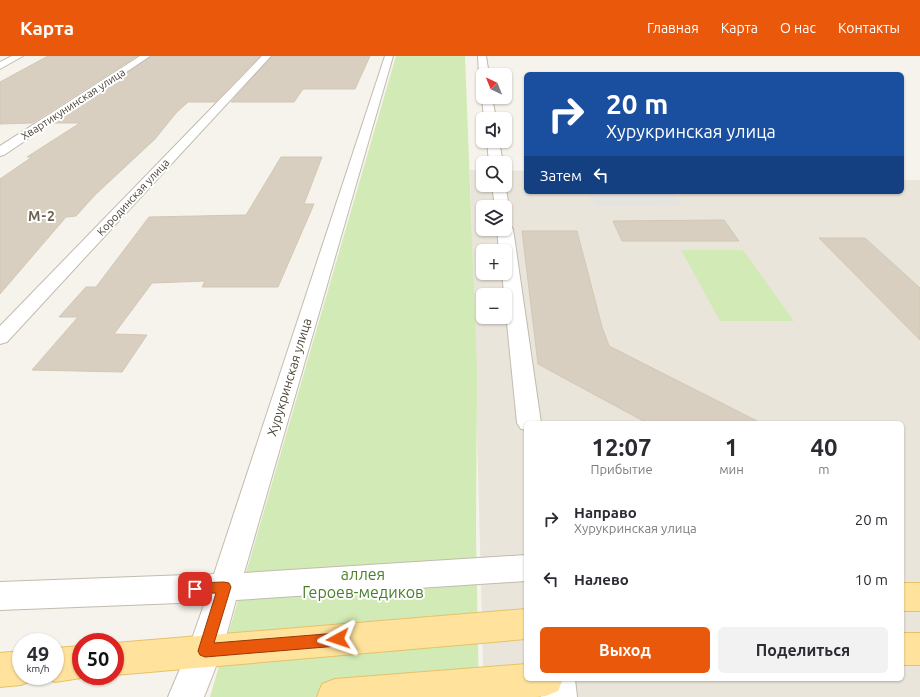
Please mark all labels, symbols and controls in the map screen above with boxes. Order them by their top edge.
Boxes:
text: Карта [20,17,74,39]
text: Главная [647,20,699,36]
text: Карта [721,20,758,36]
text: О нас [780,20,816,36]
text: Контакты [838,20,900,36]
street label: Хвартикунинская улица [19,66,127,142]
north arrow [476,68,512,104]
map controls [476,68,512,324]
icon: right [540,88,592,140]
text: 20 m [606,88,668,119]
button: sound [476,112,512,148]
text: Хурукринская улица [606,121,776,141]
street label: Кородинская улица [94,156,172,238]
button: search [476,156,512,192]
icon: left [590,164,612,186]
text: Затем [540,167,582,184]
button: layers [476,200,512,236]
district label: М-2 [28,208,56,224]
button: + [476,244,512,280]
button: − [476,288,512,324]
street label: Хурукринская улица [264,316,314,438]
text: 12:07 [592,434,652,461]
text: 1 [725,434,738,461]
text: 40 [810,434,837,461]
text: Прибытие [590,462,653,476]
text: мин [719,462,744,476]
text: m [818,462,830,476]
text: Направо [574,504,637,521]
icon: right [540,508,562,530]
text: 20 m [855,511,888,528]
text: Хурукринская улица [574,521,697,535]
park label: аллея Героев-медиков [302,565,424,601]
icon: left [540,568,562,590]
text: Налево [574,571,629,588]
text: 10 m [855,571,888,588]
pin [178,572,212,606]
icon: arrive [184,578,206,600]
position arrow [317,618,359,660]
button: Выход [540,627,710,673]
button: Поделиться [718,627,888,673]
speed limit sign: 50 [72,633,124,685]
text: 49 [27,642,49,665]
text: km/h [26,663,50,674]

